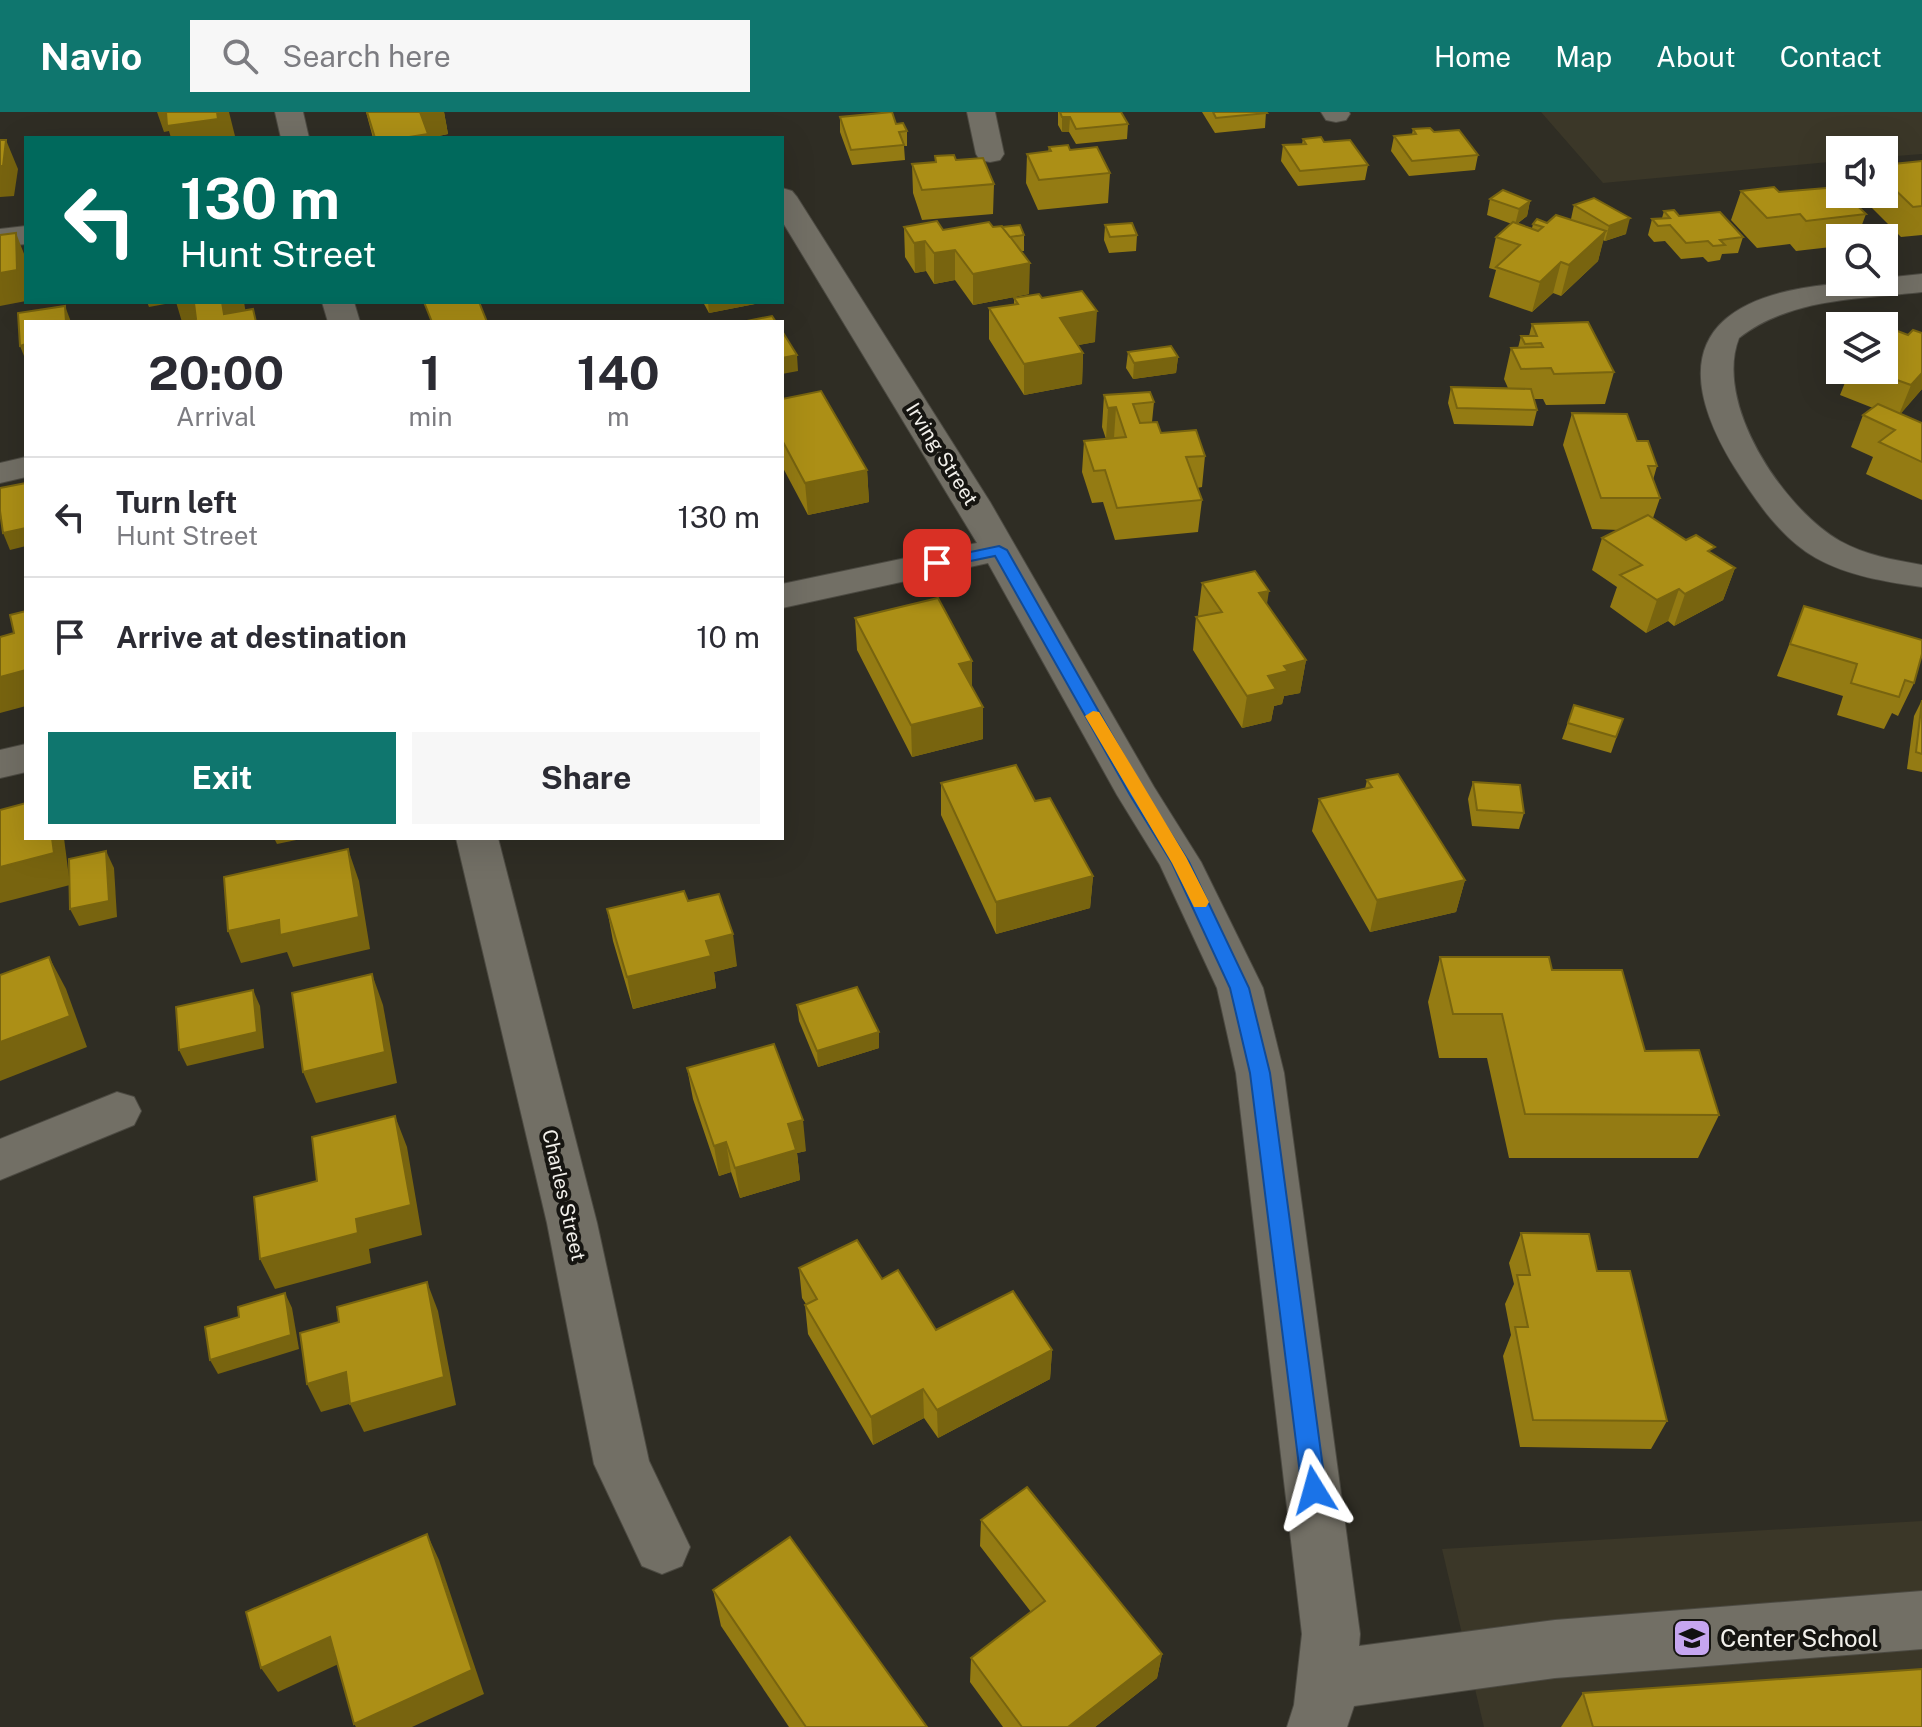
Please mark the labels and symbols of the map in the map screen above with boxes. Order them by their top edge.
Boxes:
street label: Irving Street [901,398,983,510]
pin [903,529,971,597]
street label: Charles Street [537,1127,591,1263]
position arrow [1272,1448,1356,1532]
school or university icon: Center School [1671,1617,1713,1659]
place label: Center School [1720,1624,1878,1652]

